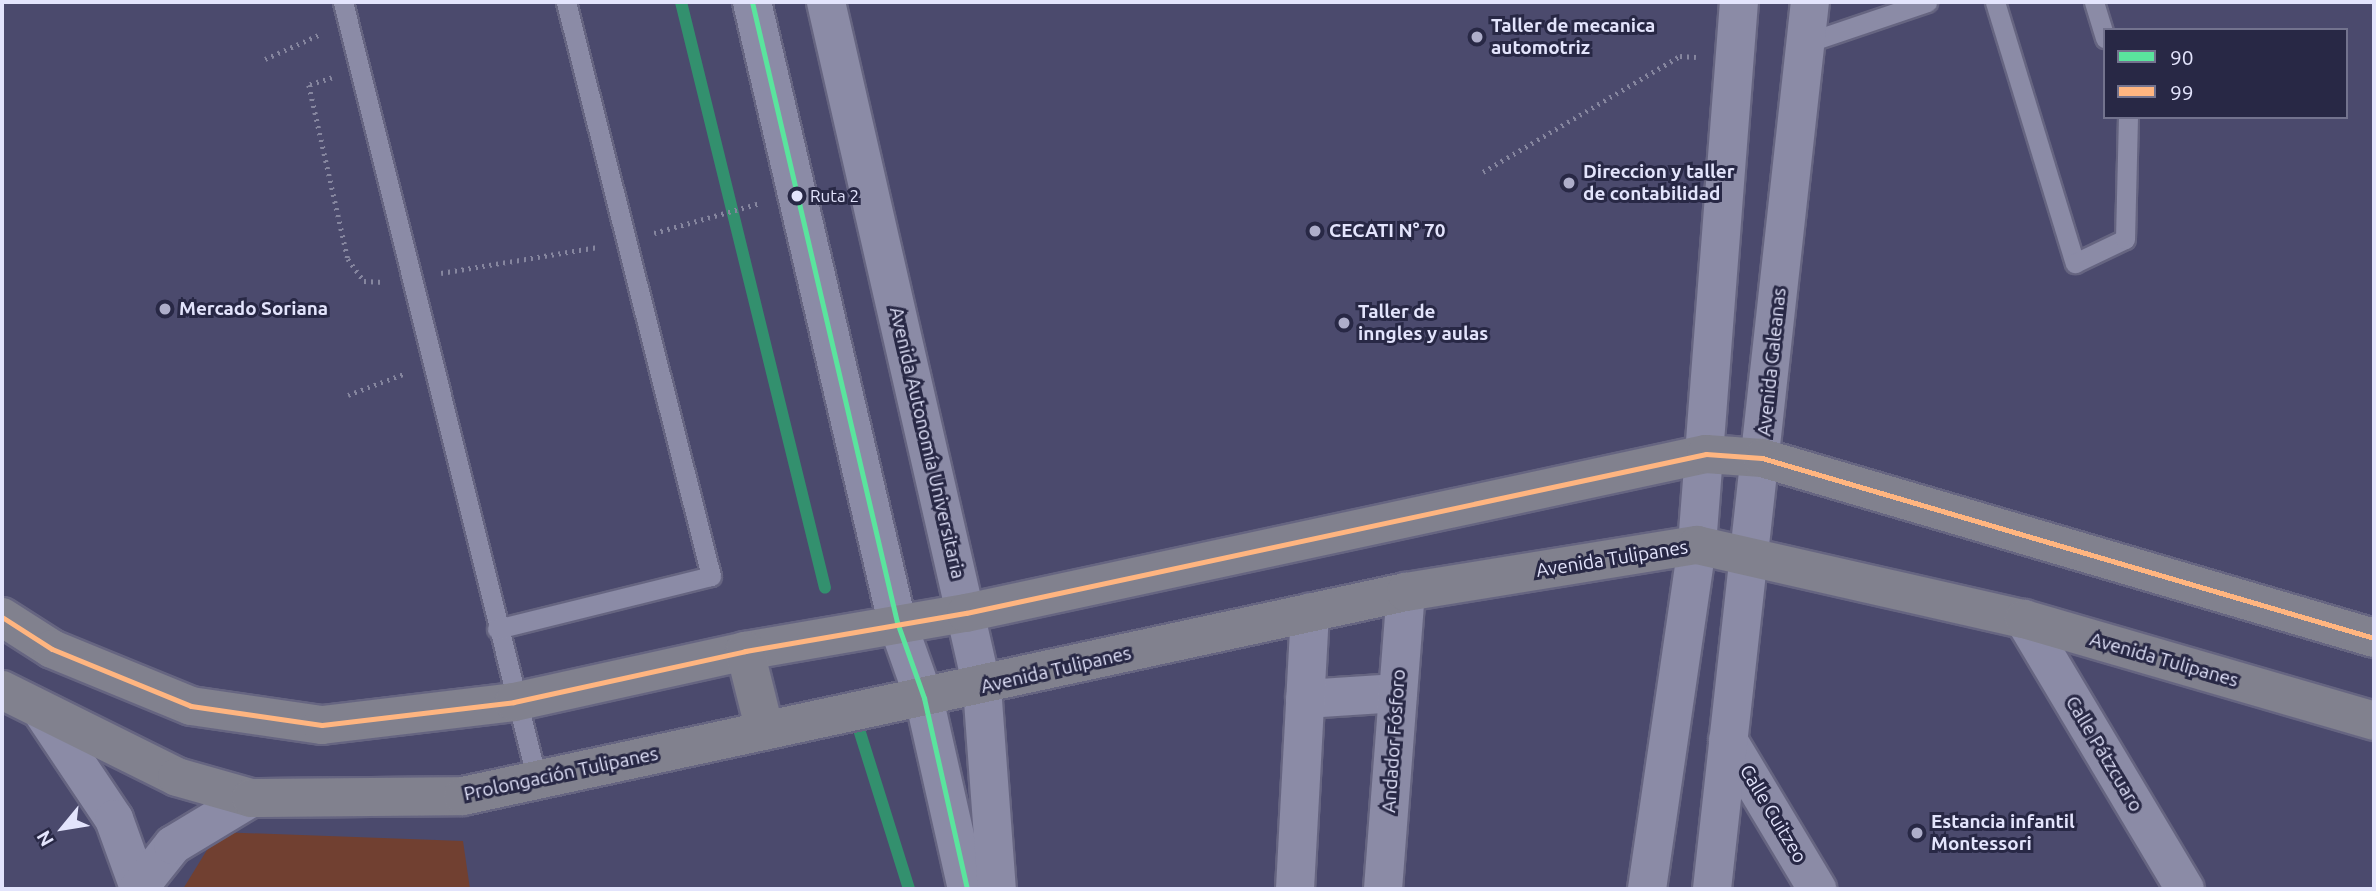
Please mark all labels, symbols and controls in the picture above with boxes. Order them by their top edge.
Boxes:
place label: Taller de mecanica automotriz [1491,15,1655,59]
legend [2103,28,2348,119]
marker: Taller de mecanica automotriz [1469,29,1485,45]
text: 90 [2170,45,2194,69]
text: 99 [2170,80,2194,104]
place label: Direccion y taller de contabilidad [1583,161,1734,205]
marker: Direccion y taller de contabilidad [1561,175,1577,191]
place label: Ruta 2 [810,186,859,206]
marker: Ruta 2 [790,189,804,203]
place label: CECATI N° 70 [1329,220,1445,242]
marker: CECATI N° 70 [1307,223,1323,239]
street label: Avenida Galeanas [1753,287,1791,437]
place label: Mercado Soriana [179,298,328,320]
marker: Mercado Soriana [157,301,173,317]
place label: Taller de inngles y aulas [1358,301,1488,345]
street label: Avenida Autonomía Universitaria [885,305,969,581]
marker: Taller de inngles y aulas [1336,315,1352,331]
street label: Avenida Tulipanes [1534,536,1690,582]
street label: Avenida Tulipanes [2087,628,2241,692]
street label: Avenida Tulipanes [979,642,1133,698]
street label: Andador Fósforo [1378,668,1410,814]
street label: Calle Pátzcuaro [2061,692,2147,816]
street label: Prolongación Tulipanes [462,742,660,806]
street label: Calle Cuitzeo [1735,761,1811,867]
north arrow [28,793,98,863]
place label: Estancia infantil Montessori [1931,811,2075,855]
marker: Estancia infantil Montessori [1909,825,1925,841]
text: N [32,827,58,850]

